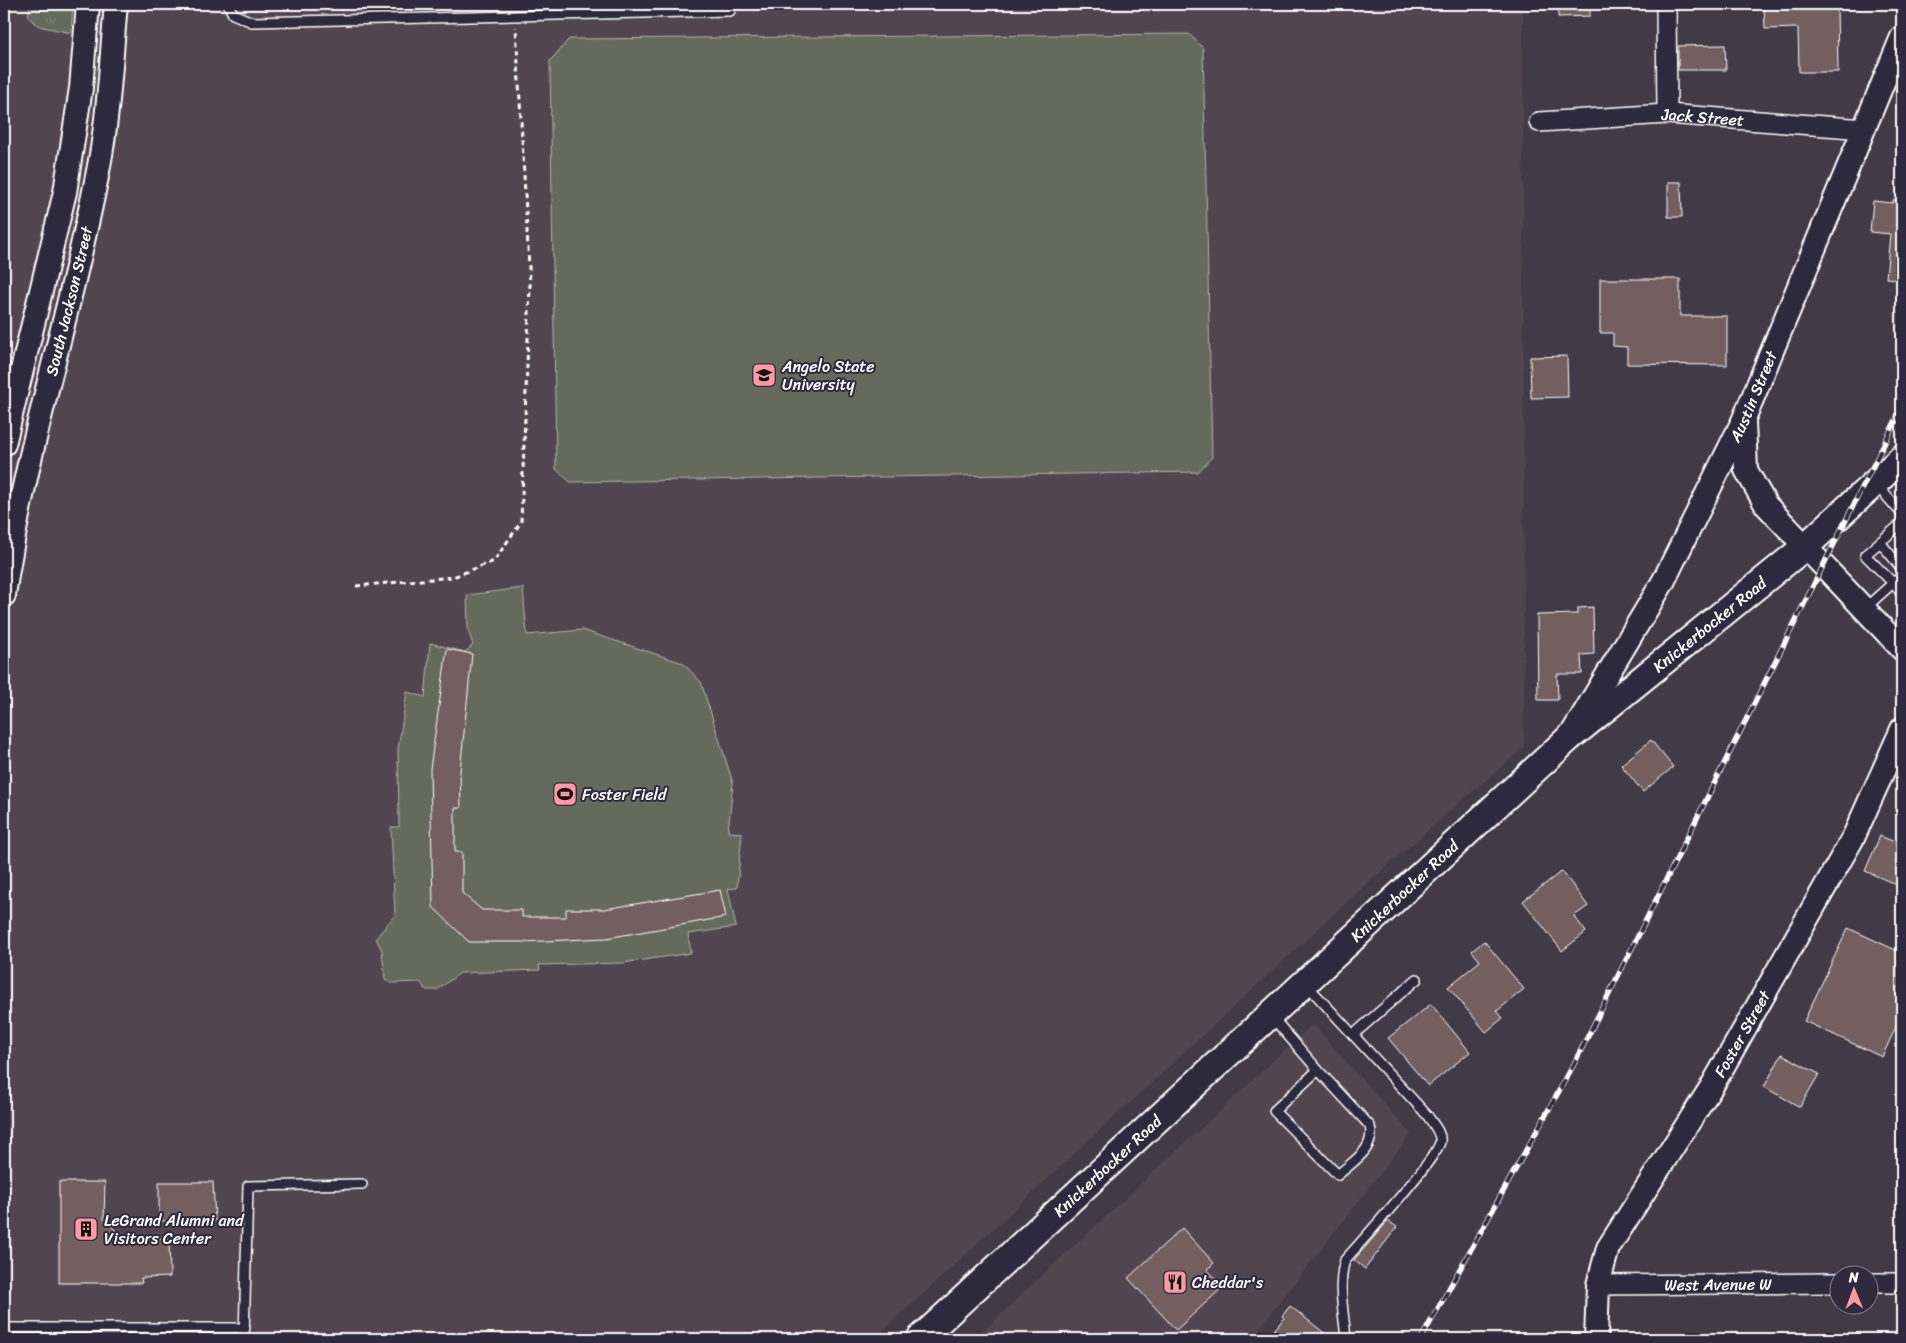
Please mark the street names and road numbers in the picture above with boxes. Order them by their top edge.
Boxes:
street label: Jack Street [1660,100,1745,135]
street label: South Jackson Street [37,223,101,379]
street label: Austin Street [1720,346,1786,448]
street label: Knickerbocker Road [1646,568,1774,680]
street label: Knickerbocker Road [1343,832,1467,949]
street label: Foster Street [1706,984,1779,1083]
street label: Knickerbocker Road [1046,1107,1170,1224]
street label: West Avenue W [1664,1270,1772,1299]

